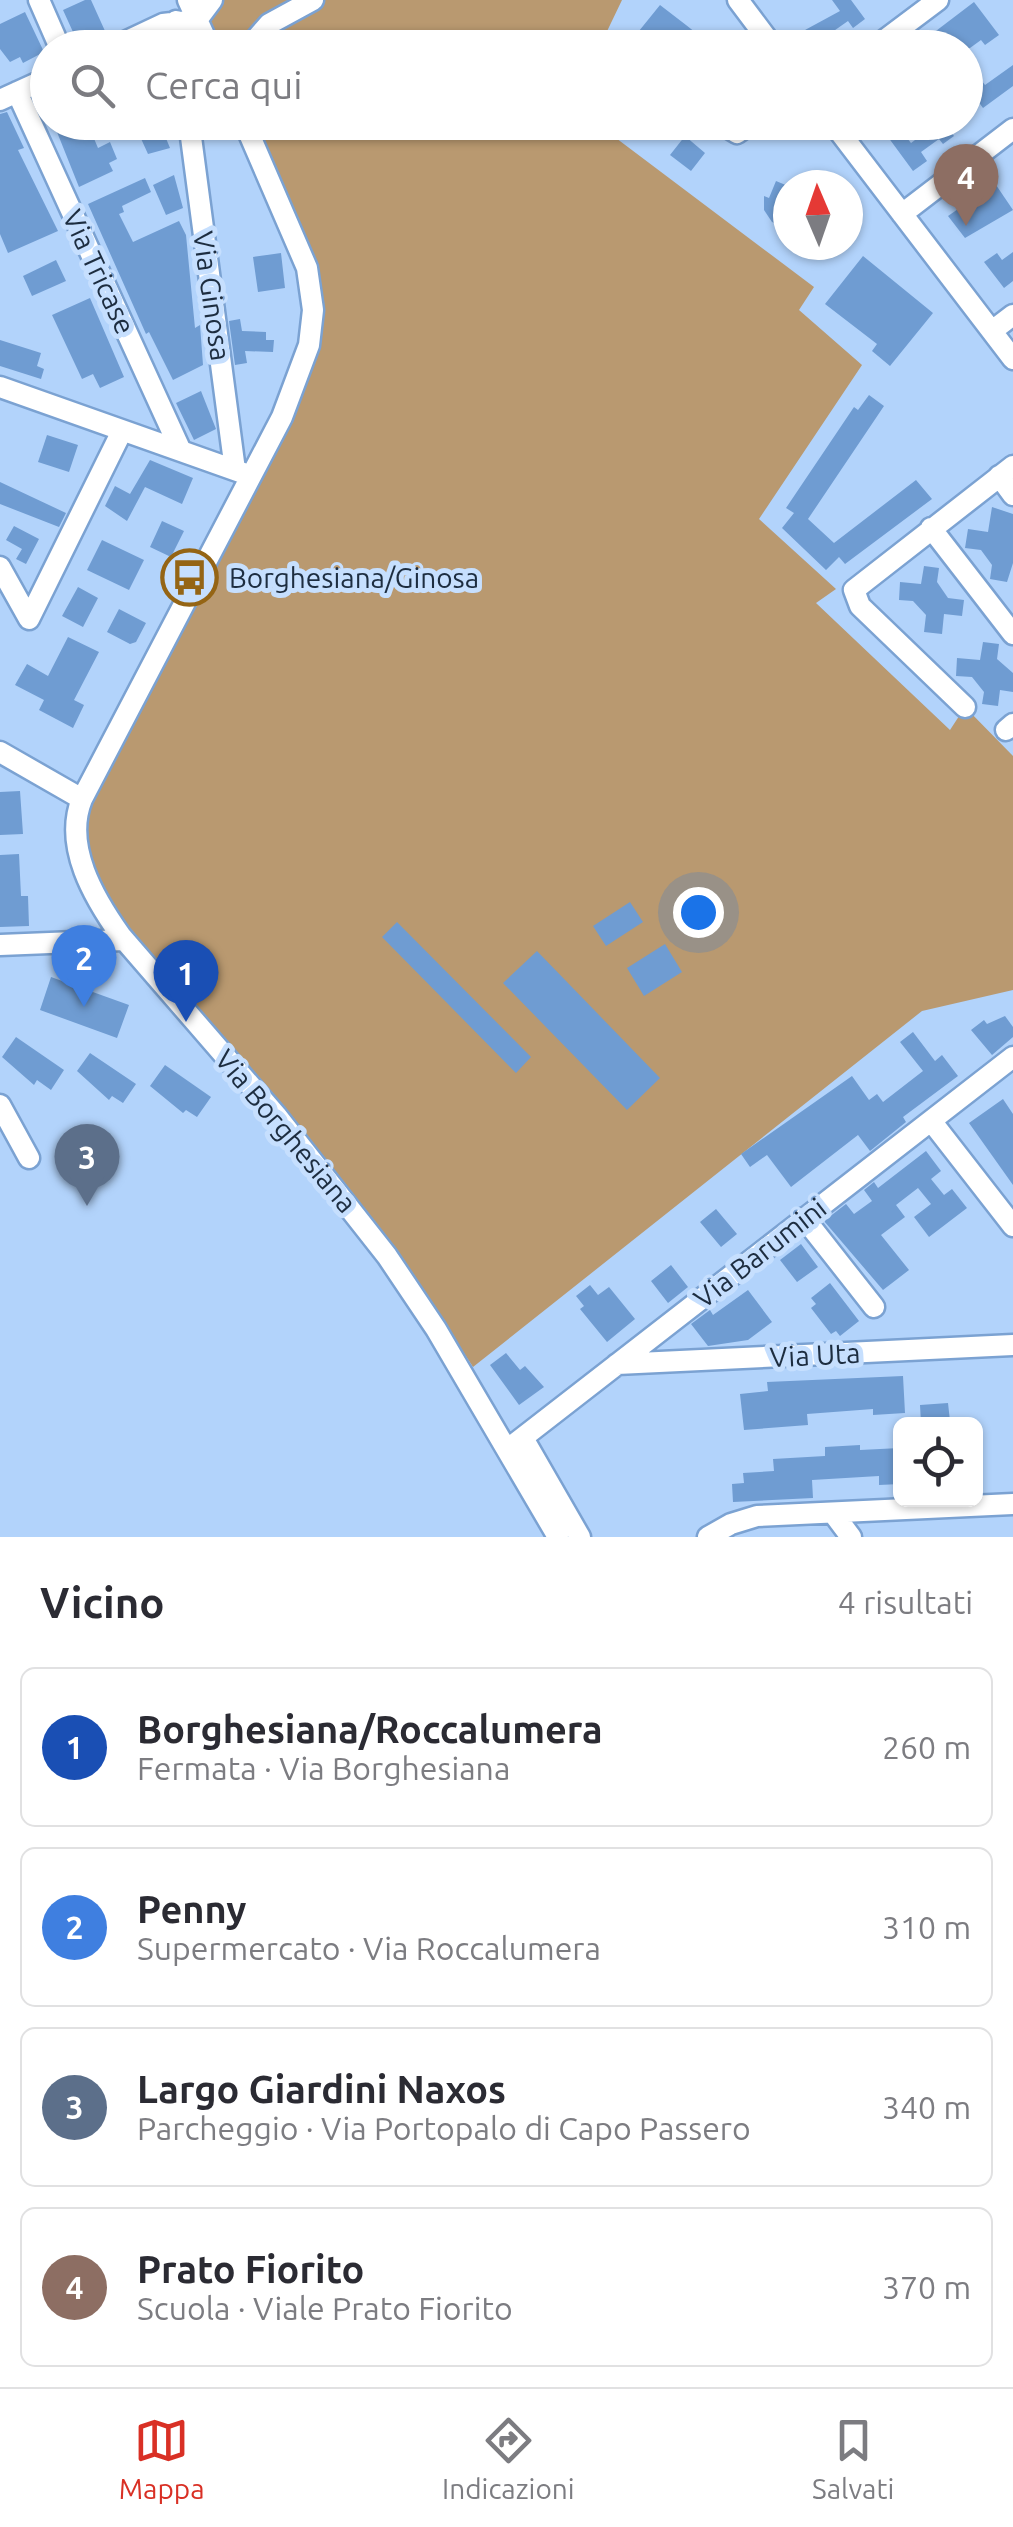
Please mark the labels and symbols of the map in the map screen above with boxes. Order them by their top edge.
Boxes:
pin: 4 [934,144,998,226]
north arrow [773,170,863,260]
street label: Via Tricase [57,205,142,339]
street label: Via Ginosa [188,229,237,363]
bus stop icon: Borghesiana/Ginosa [160,548,220,608]
place label: Borghesiana/Ginosa [229,562,479,593]
your location [673,887,724,938]
pin: 2 [52,924,116,1007]
pin: 1 [154,940,218,1022]
street label: Via Borghesiana [209,1043,363,1218]
pin: 3 [54,1124,120,1206]
street label: Via Barumini [688,1191,832,1314]
street label: Via Uta [769,1337,861,1372]

